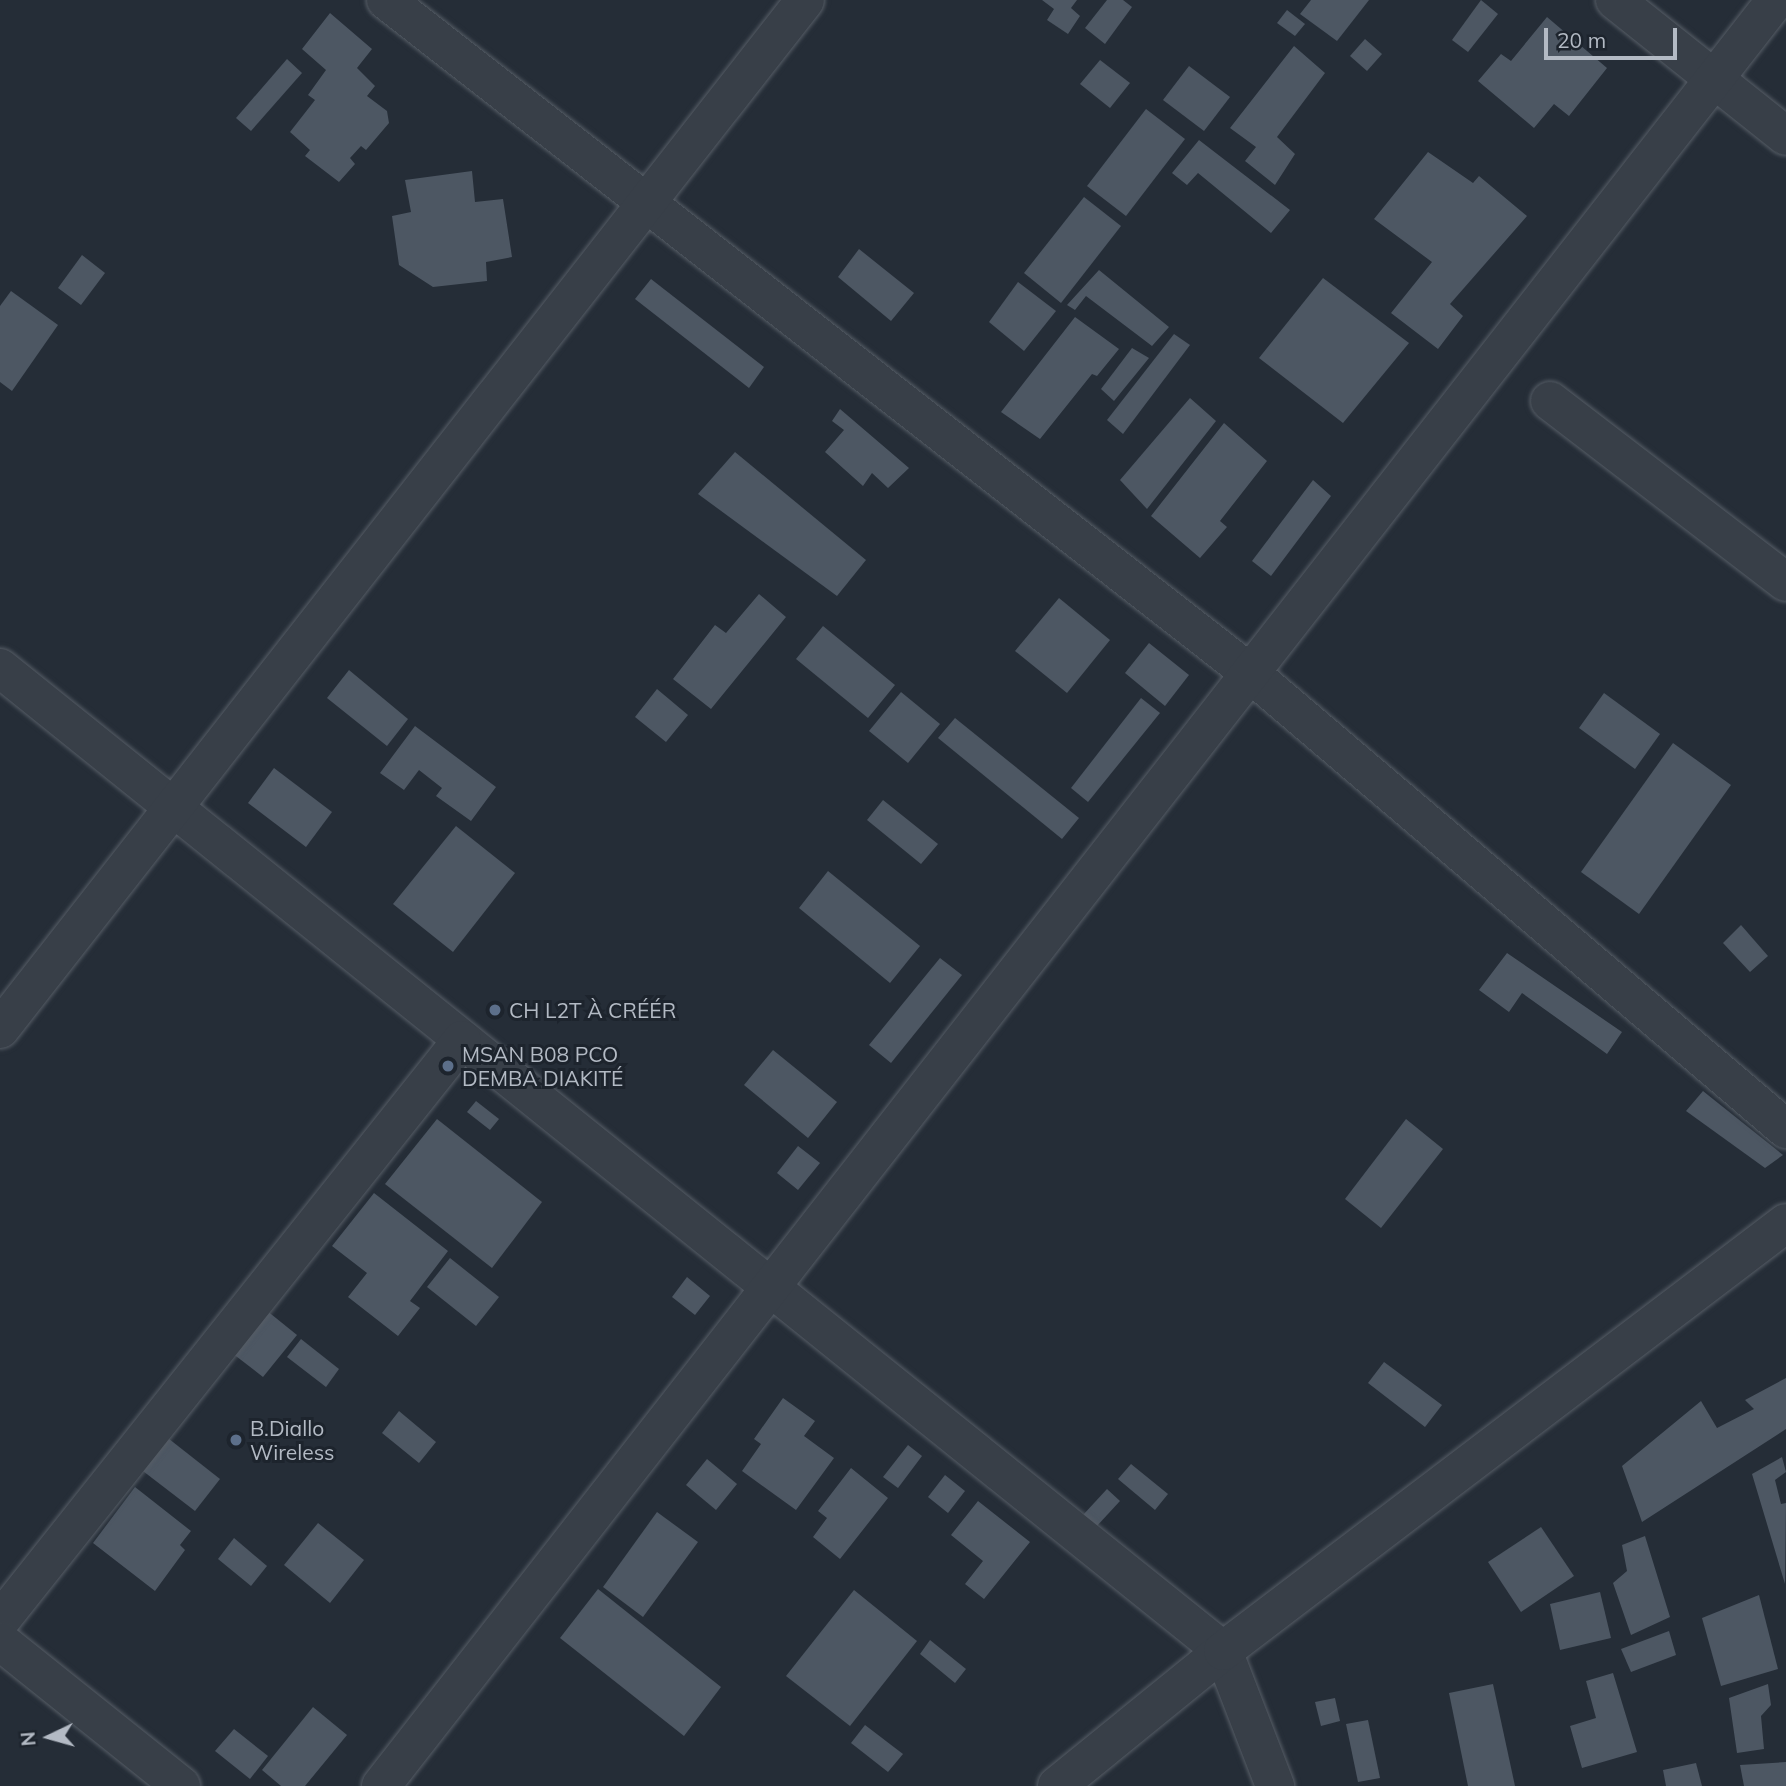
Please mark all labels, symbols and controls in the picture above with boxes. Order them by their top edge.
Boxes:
scale bar [1548,14,1681,58]
text: 20 m [1557,27,1606,53]
place label: CH L2T À CRÉÉR [509,997,676,1023]
marker: CH L2T À CRÉÉR [487,1002,503,1018]
place label: MSAN B08 PCO DEMBA DIAKITÉ [462,1041,623,1091]
marker: MSAN B08 PCO DEMBA DIAKITÉ [440,1058,456,1074]
place label: B.Diallo Wireless [250,1415,335,1465]
marker: B.Diallo Wireless [228,1432,244,1448]
north arrow [14,1702,84,1772]
text: N [16,1731,41,1747]

